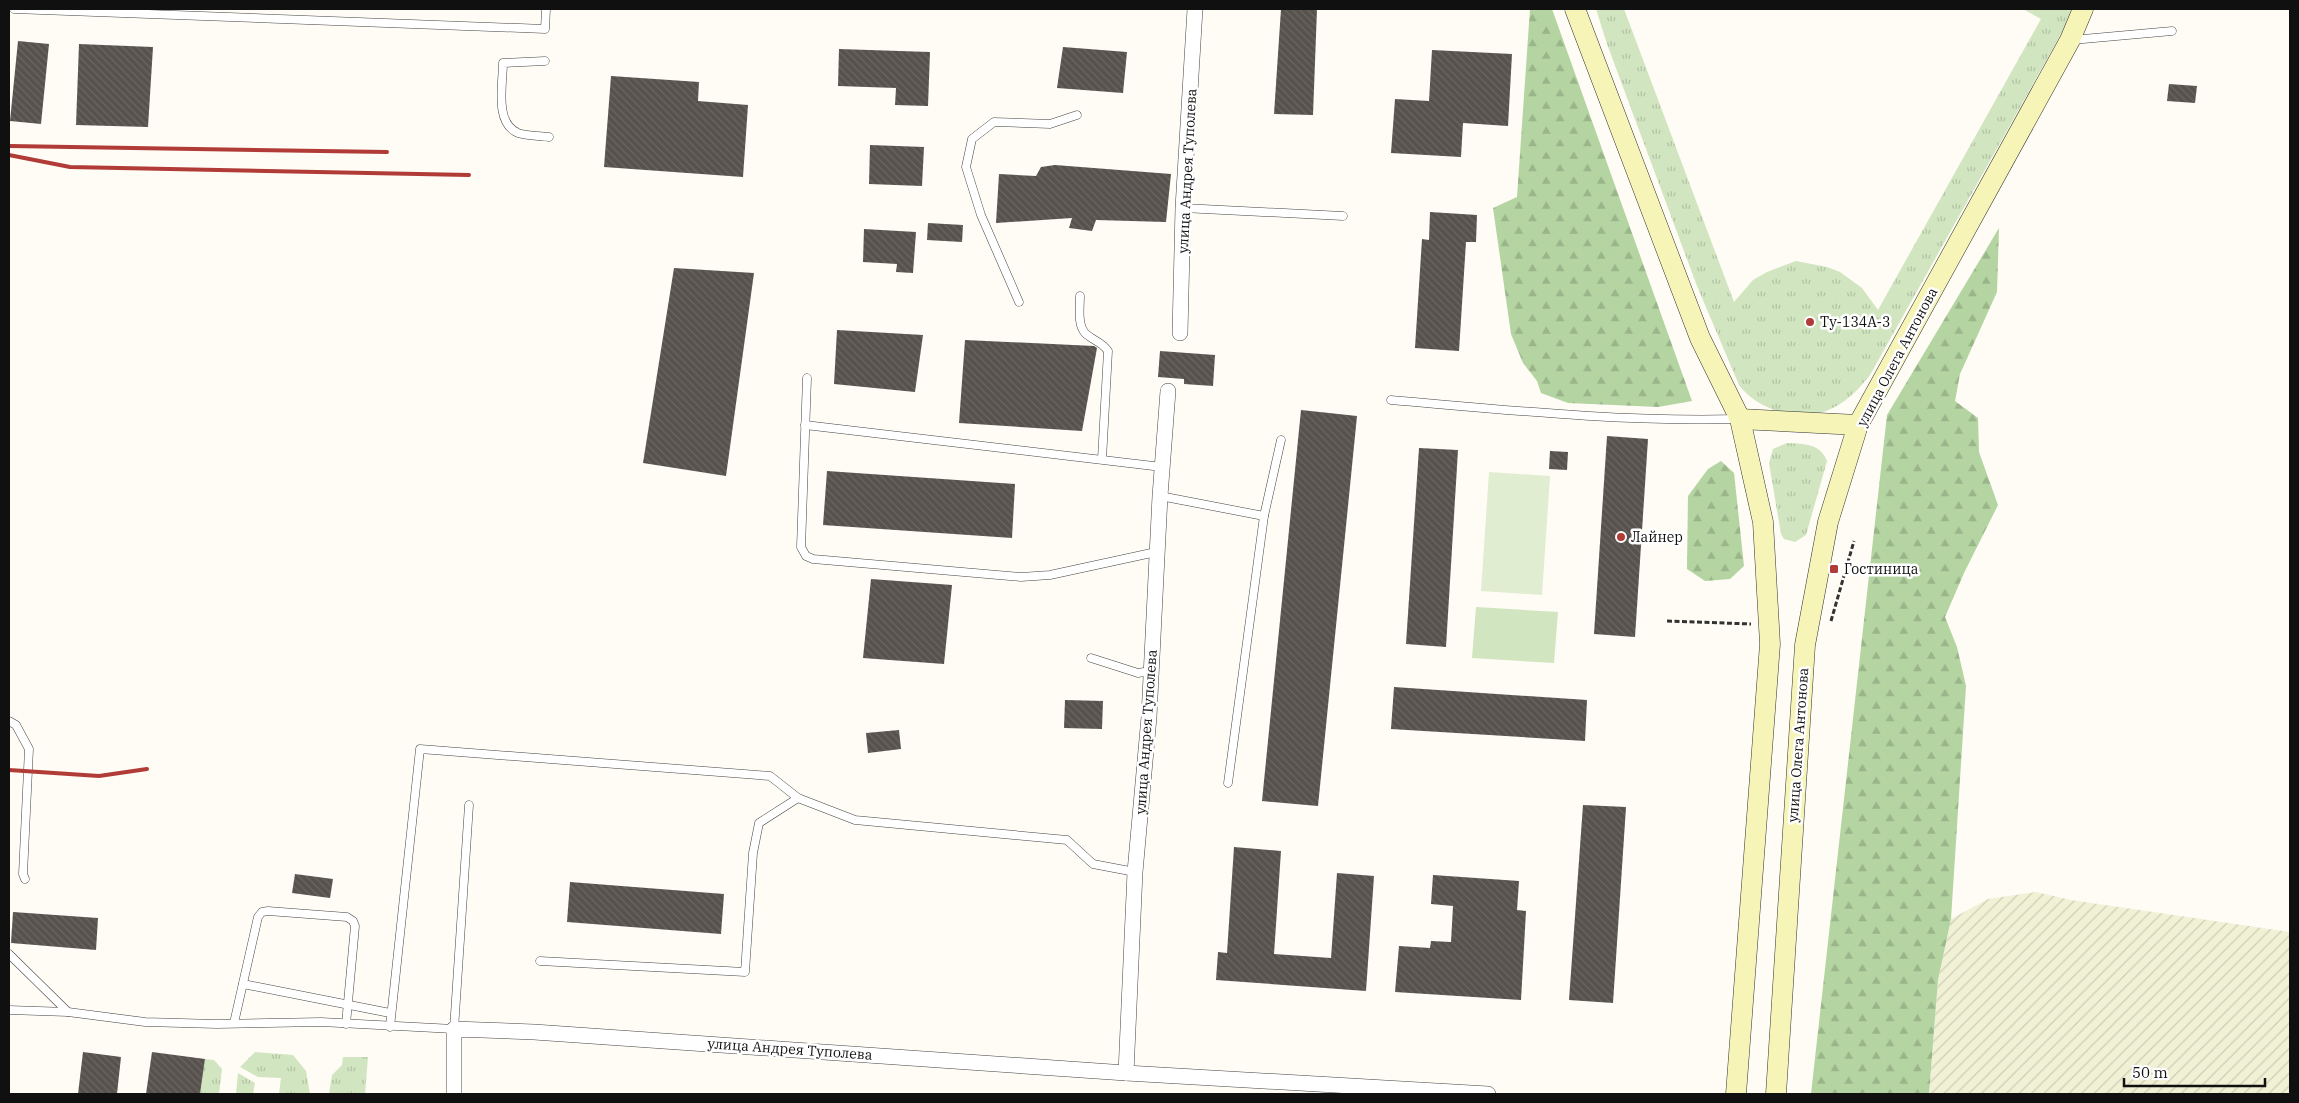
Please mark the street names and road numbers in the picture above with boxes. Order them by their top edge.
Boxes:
street label: улица Андрея Туполева [1174,88,1200,254]
street label: улица Олега Антонова [1853,284,1941,430]
street label: улица Андрея Туполева [1131,649,1161,815]
street label: улица Олега Антонова [1784,667,1812,823]
street label: улица Андрея Туполева [707,1034,873,1064]

